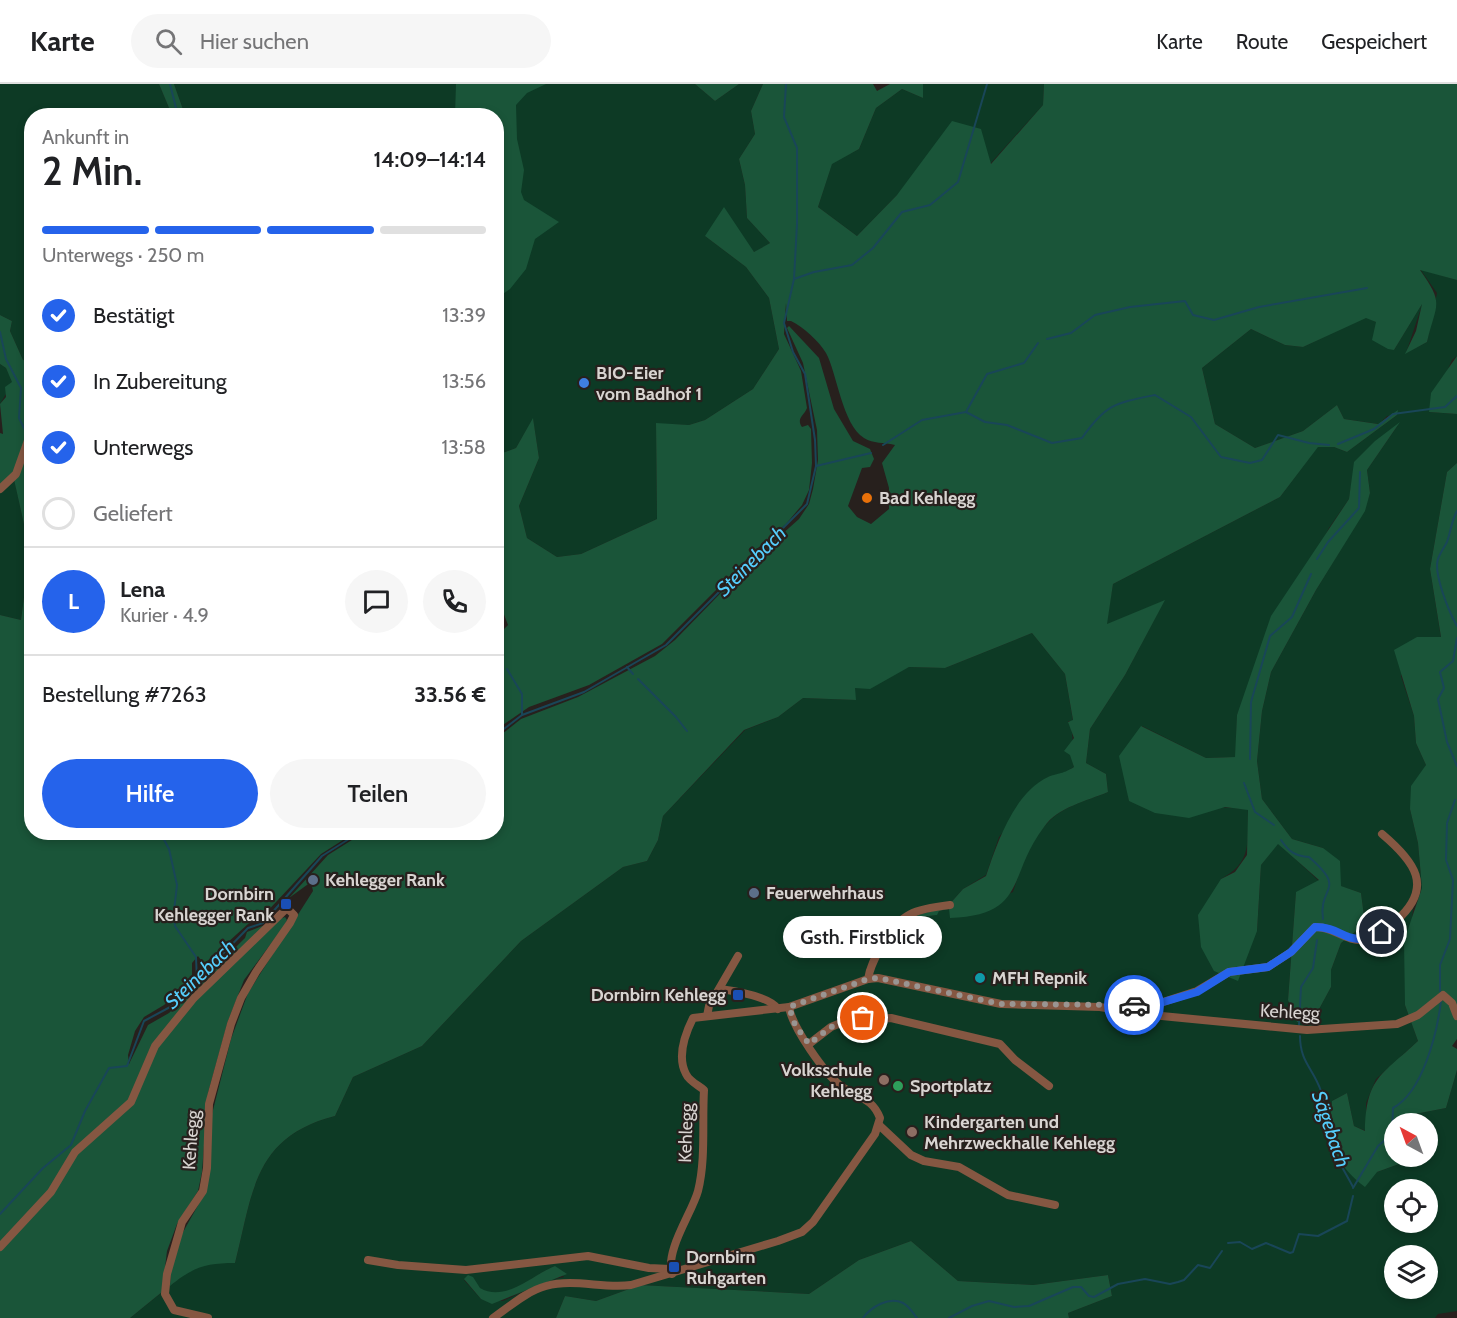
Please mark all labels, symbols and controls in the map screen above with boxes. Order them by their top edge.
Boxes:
search box [131,14,551,68]
text: Karte [30,24,95,58]
icon: search [152,25,185,58]
text: Hier suchen [200,28,309,55]
text: Karte [1156,29,1203,54]
text: Route [1236,29,1288,54]
text: Gespeichert [1321,29,1427,54]
text: Ankunft in [42,125,129,149]
text: 14:09–14:14 [373,146,486,173]
text: 2 Min. [42,147,142,195]
text: Unterwegs · 250 m [42,243,204,267]
icon: check [42,299,75,332]
text: Bestätigt [93,302,175,329]
text: 13:39 [442,303,486,327]
place label: BIO-Eier vom Badhof 1 [596,362,702,405]
icon: check [42,365,75,398]
text: In Zubereitung [93,368,227,395]
text: 13:56 [442,369,486,393]
marker: BIO-Eier vom Badhof 1 [577,376,591,390]
icon: check [42,431,75,464]
text: Unterwegs [93,434,193,461]
text: 13:58 [442,435,486,459]
place label: Bad Kehlegg [879,487,975,509]
marker: Bad Kehlegg [860,491,874,505]
text: Geliefert [93,500,173,527]
water label: Steinebach [711,521,791,601]
button: chat [345,570,408,633]
button: phone [423,570,486,633]
text: Lena [120,576,165,603]
text: L [68,588,79,615]
text: Kurier · 4.9 [120,603,209,627]
text: Bestellung #7263 [42,681,207,708]
text: 33.56 € [414,681,486,708]
button: Hilfe [42,759,258,828]
button: Teilen [270,759,486,828]
place label: Kehlegger Rank [325,869,445,891]
marker: Kehlegger Rank [306,873,320,887]
place label: Feuerwehrhaus [766,882,884,904]
place label: Dornbirn Kehlegger Rank [154,883,274,926]
marker: Feuerwehrhaus [747,886,761,900]
marker: Dornbirn Kehlegger Rank [279,897,293,911]
pin [1356,906,1407,957]
icon: home [1365,915,1398,948]
callout: Gsth. Firstblick [784,916,942,958]
text: Gsth. Firstblick [800,925,925,949]
water label: Steinebach [160,934,240,1014]
place label: MFH Repnik [992,967,1087,989]
marker: MFH Repnik [973,971,987,985]
courier [1104,975,1164,1035]
place label: Dornbirn Kehlegg [591,984,726,1006]
marker: Dornbirn Kehlegg [731,988,745,1002]
icon: car [1118,989,1151,1022]
pin [837,992,888,1043]
street label: Kehlegg [1260,999,1321,1025]
icon: bag [846,1001,879,1034]
place label: Volksschule Kehlegg [781,1059,872,1102]
marker: Volksschule Kehlegg [877,1073,891,1087]
place label: Sportplatz [910,1075,992,1097]
marker: Sportplatz [891,1079,905,1093]
water label: Sägebach [1307,1088,1355,1170]
street label: Kehlegg [674,1102,698,1163]
street label: Kehlegg [178,1108,204,1171]
place label: Kindergarten und Mehrzweckhalle Kehlegg [924,1111,1115,1154]
north arrow [1384,1113,1438,1167]
map controls [1384,1113,1438,1299]
marker: Kindergarten und Mehrzweckhalle Kehlegg [905,1125,919,1139]
button: locate [1384,1179,1438,1233]
button: layers [1384,1245,1438,1299]
place label: Dornbirn Ruhgarten [686,1246,766,1289]
marker: Dornbirn Ruhgarten [667,1260,681,1274]

